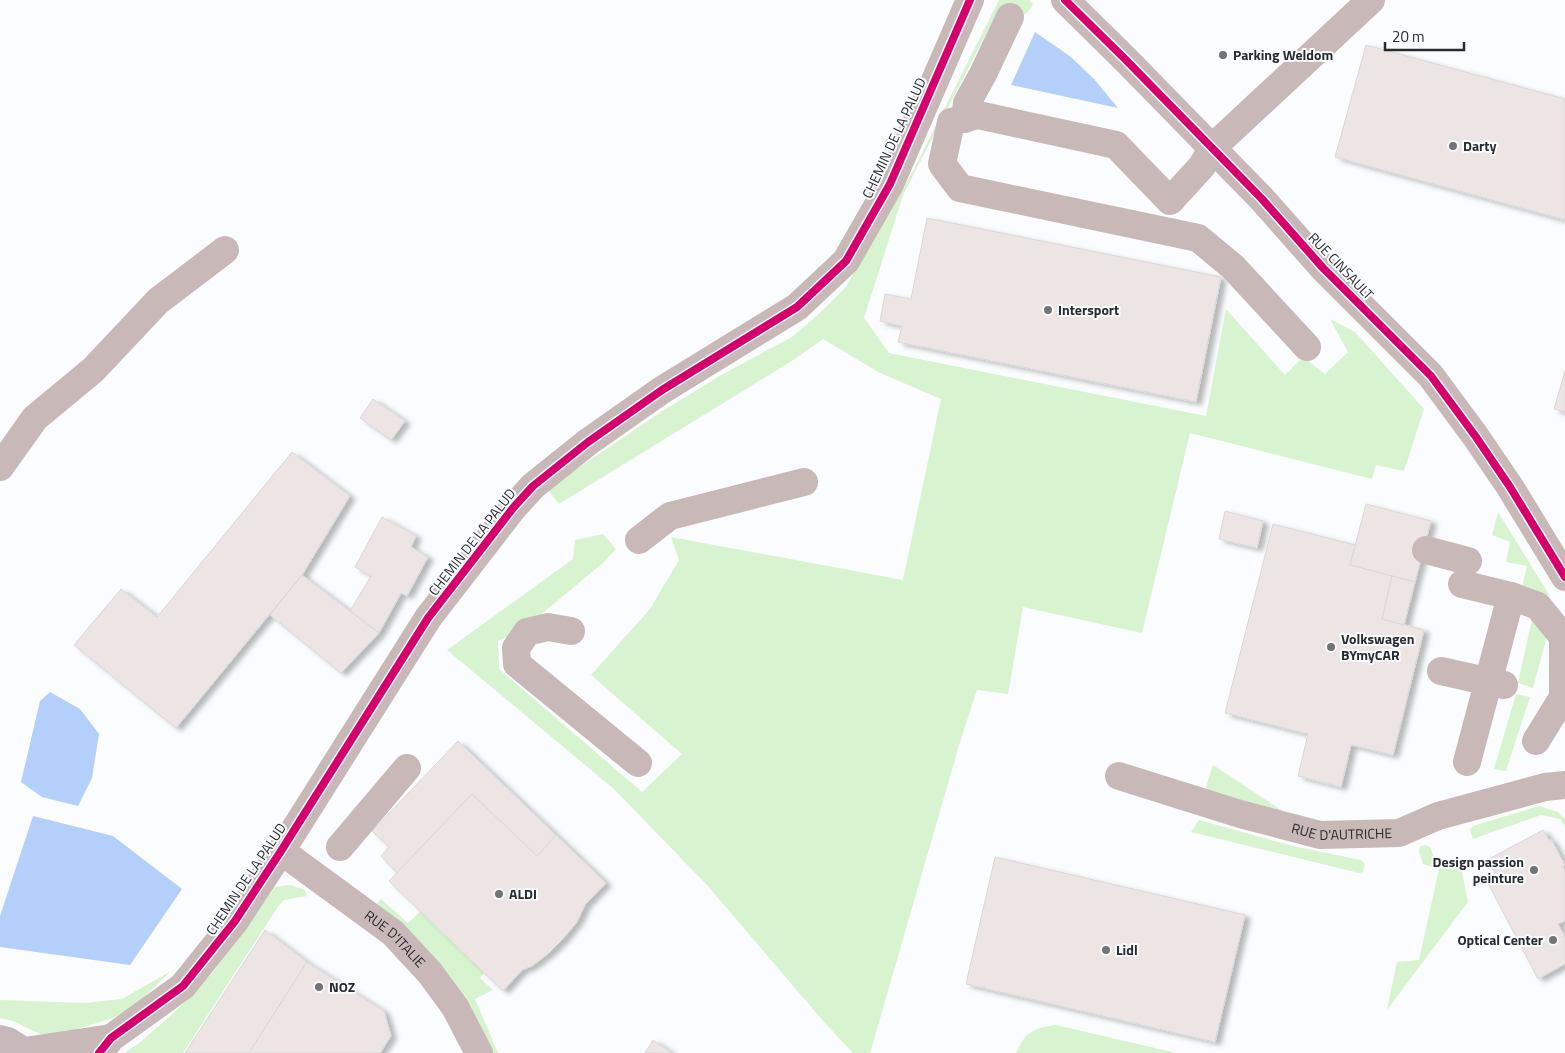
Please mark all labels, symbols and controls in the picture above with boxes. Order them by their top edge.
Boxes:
scale bar [1385,20,1464,52]
text: 20 m [1392,25,1425,48]
place label: Parking Weldom [1233,44,1333,65]
marker: Parking Weldom [1217,49,1229,61]
street label: CHEMIN DE LA PALUD [856,74,931,202]
place label: Darty [1463,135,1496,156]
marker: Darty [1447,140,1459,152]
street label: RUE CINSAULT [1304,227,1379,304]
place label: Intersport [1058,299,1119,320]
marker: Intersport [1042,304,1054,316]
street label: CHEMIN DE LA PALUD [423,483,520,600]
place label: Volkswagen BYmyCAR [1341,628,1414,665]
marker: Volkswagen BYmyCAR [1325,641,1337,653]
street label: RUE D'AUTRICHE [1289,817,1393,845]
street label: CHEMIN DE LA PALUD [200,818,291,939]
place label: Design passion peinture [1433,851,1524,888]
marker: Design passion peinture [1528,864,1540,876]
place label: ALDI [509,883,537,904]
marker: ALDI [493,888,505,900]
street label: RUE D'ITALIE [360,904,431,972]
place label: Optical Center [1457,929,1543,950]
marker: Optical Center [1547,934,1559,946]
place label: Lidl [1116,939,1138,960]
marker: Lidl [1100,944,1112,956]
place label: NOZ [329,976,355,997]
marker: NOZ [313,981,325,993]

